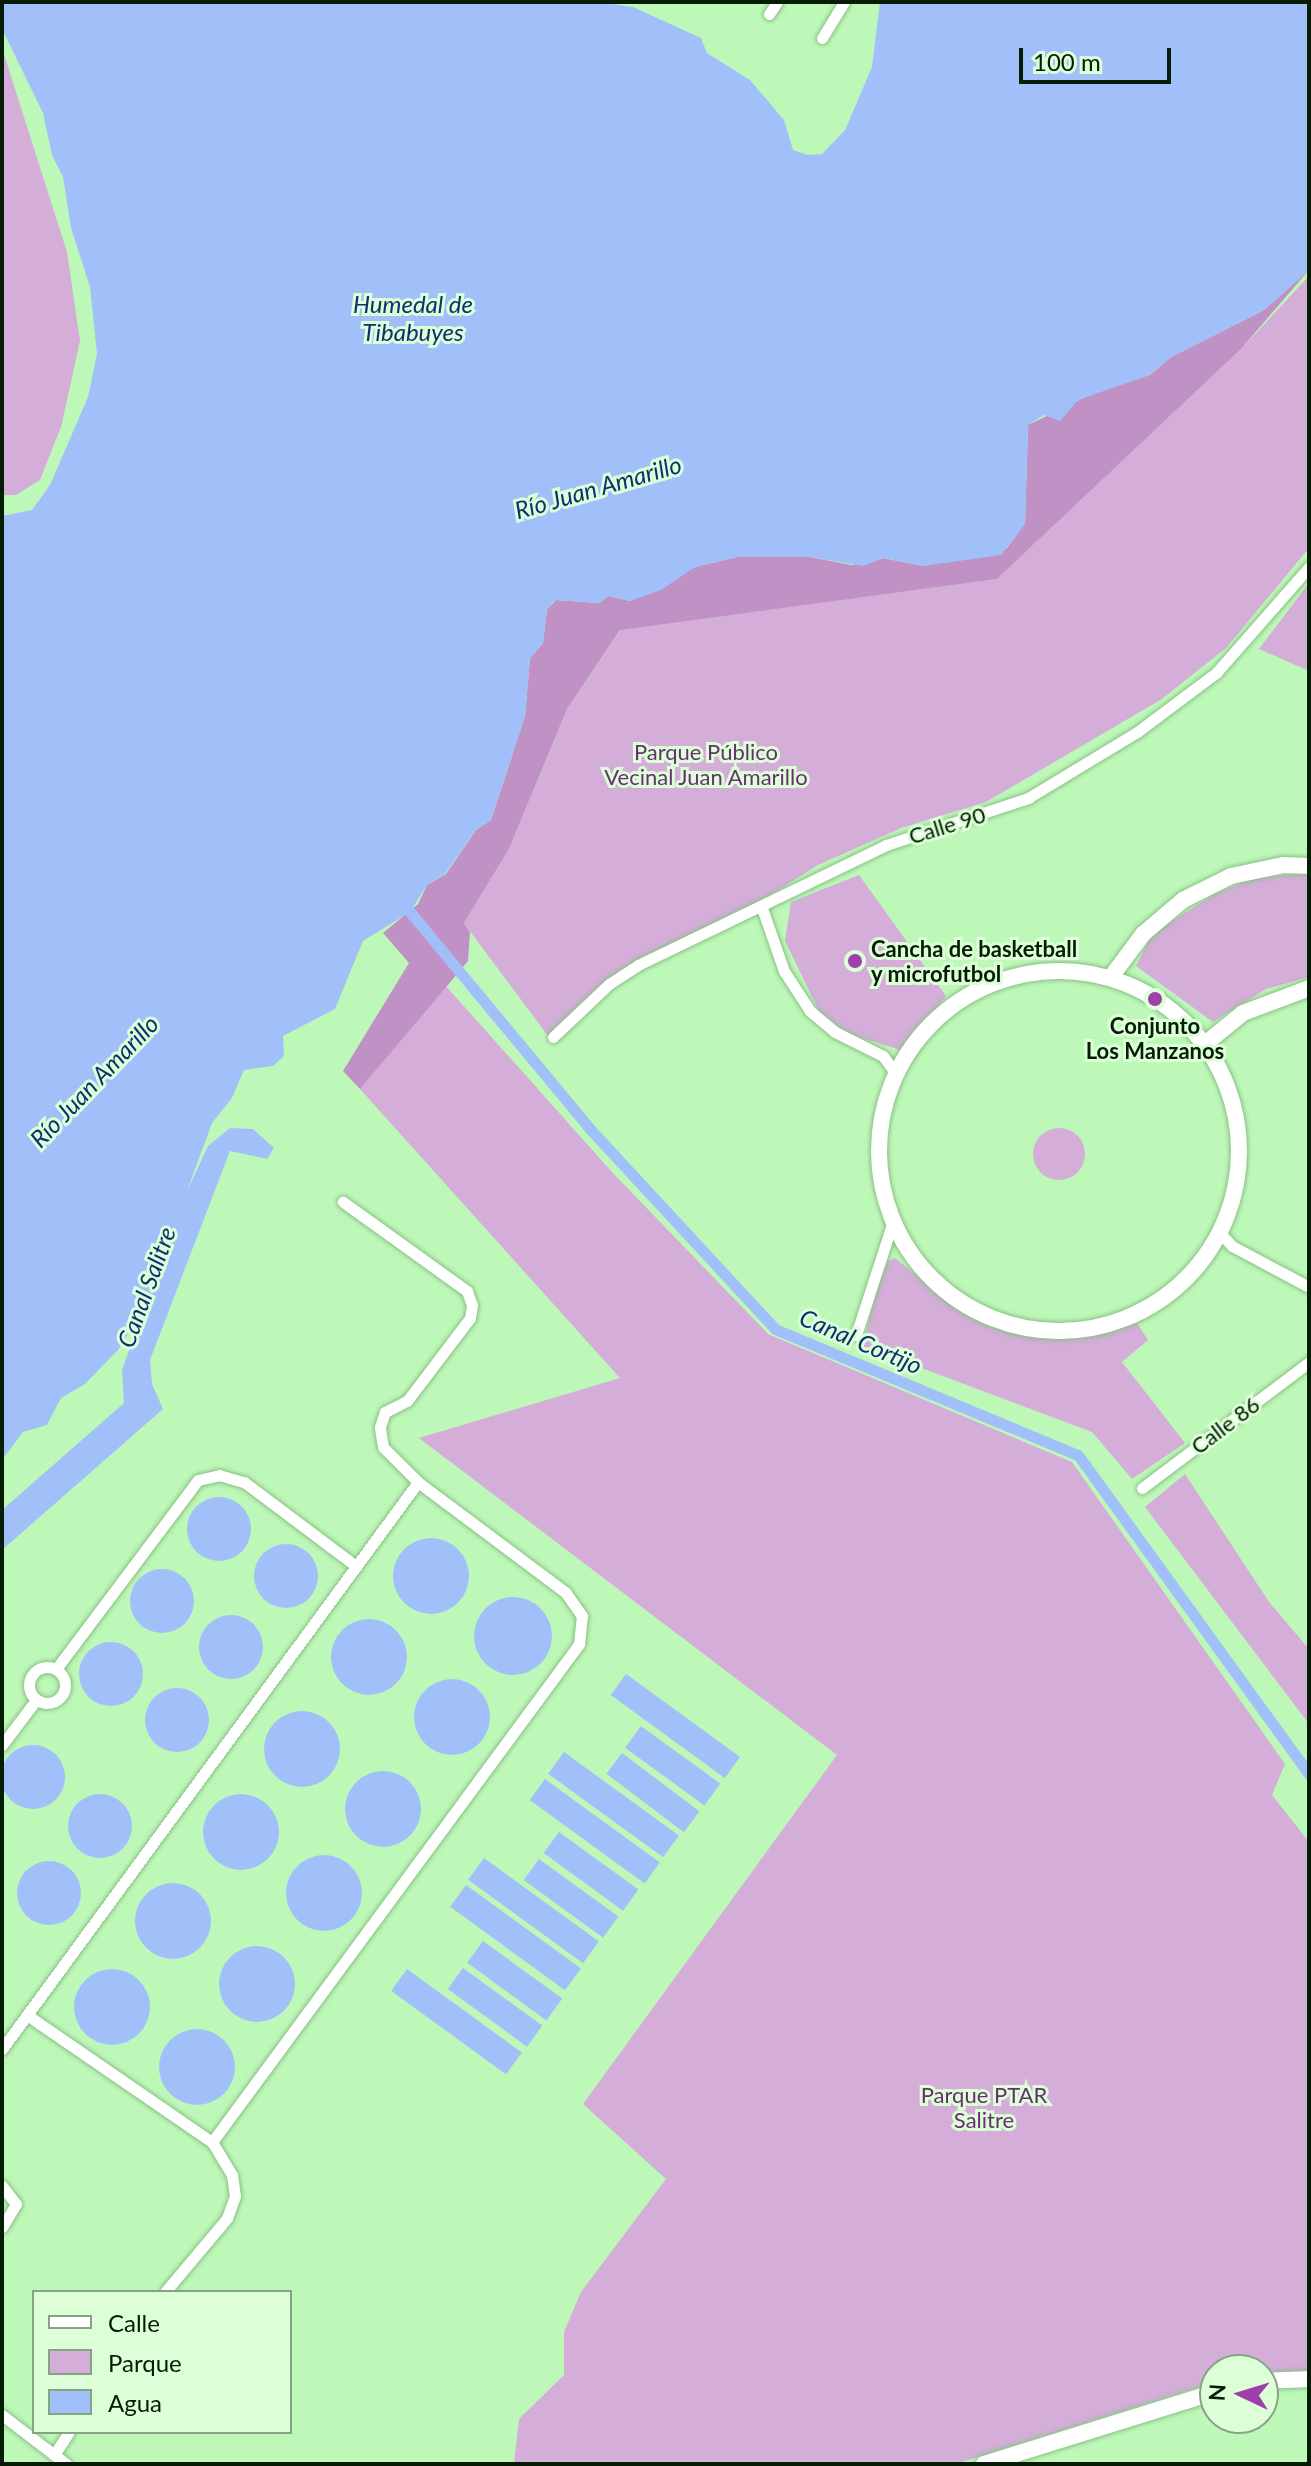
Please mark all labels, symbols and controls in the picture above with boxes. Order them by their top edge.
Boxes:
scale bar [1023,32,1175,82]
text: 100 m [1033,47,1101,76]
water label: Humedal de Tibabuyes [353,290,473,346]
water label: Río Juan Amarillo [511,449,685,525]
park label: Parque Público Vecinal Juan Amarillo [604,738,808,790]
street label: Calle 90 [905,801,989,849]
place label: Cancha de basketball y microfutbol [871,935,1077,986]
marker: Cancha de basketball y microfutbol [846,952,864,970]
marker: Conjunto Los Manzanos [1146,990,1164,1008]
water label: Río Juan Amarillo [23,1009,165,1153]
place label: Conjunto Los Manzanos [1086,1012,1224,1064]
water label: Canal Salitre [111,1223,181,1351]
water label: Canal Cortijo [796,1302,926,1380]
street label: Calle 86 [1186,1391,1264,1459]
park label: Parque PTAR Salitre [921,2081,1047,2132]
legend [32,2290,292,2434]
text: Calle [108,2308,160,2337]
text: Parque [108,2348,182,2377]
north arrow [1199,2354,1279,2434]
text: N [1202,2383,1231,2402]
text: Agua [108,2388,162,2417]

